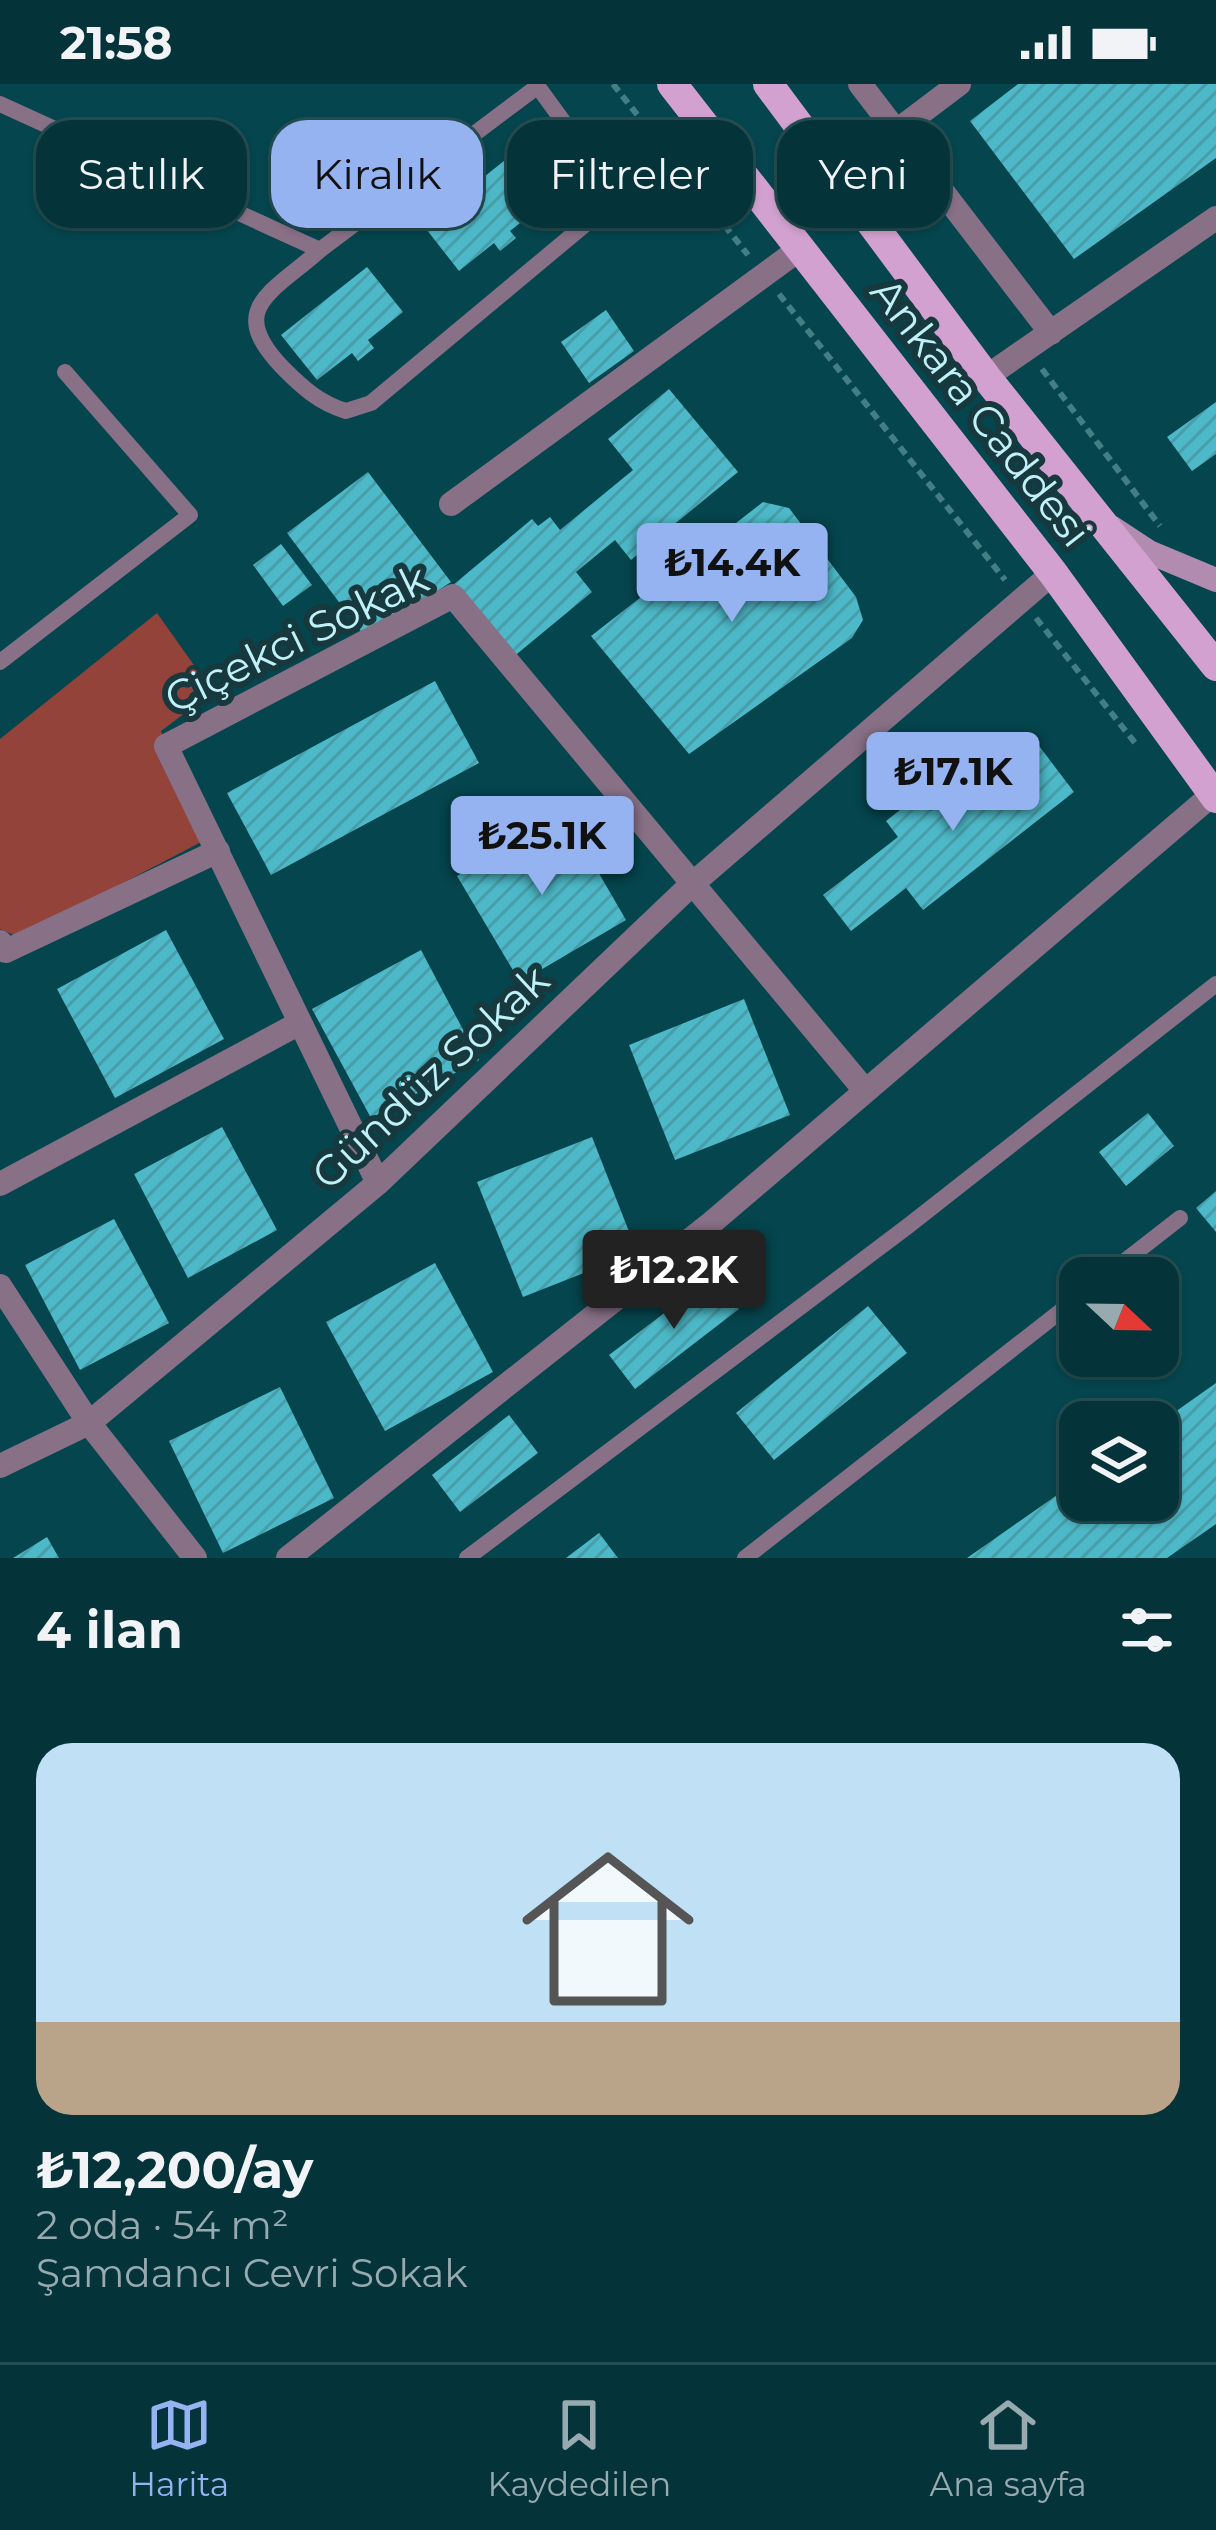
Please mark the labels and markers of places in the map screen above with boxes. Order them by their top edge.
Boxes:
pin: ₺14.4K [634,523,830,625]
pin: ₺17.1K [855,732,1051,834]
pin: ₺25.1K [444,796,640,898]
pin: ₺12.2K [576,1230,772,1332]

